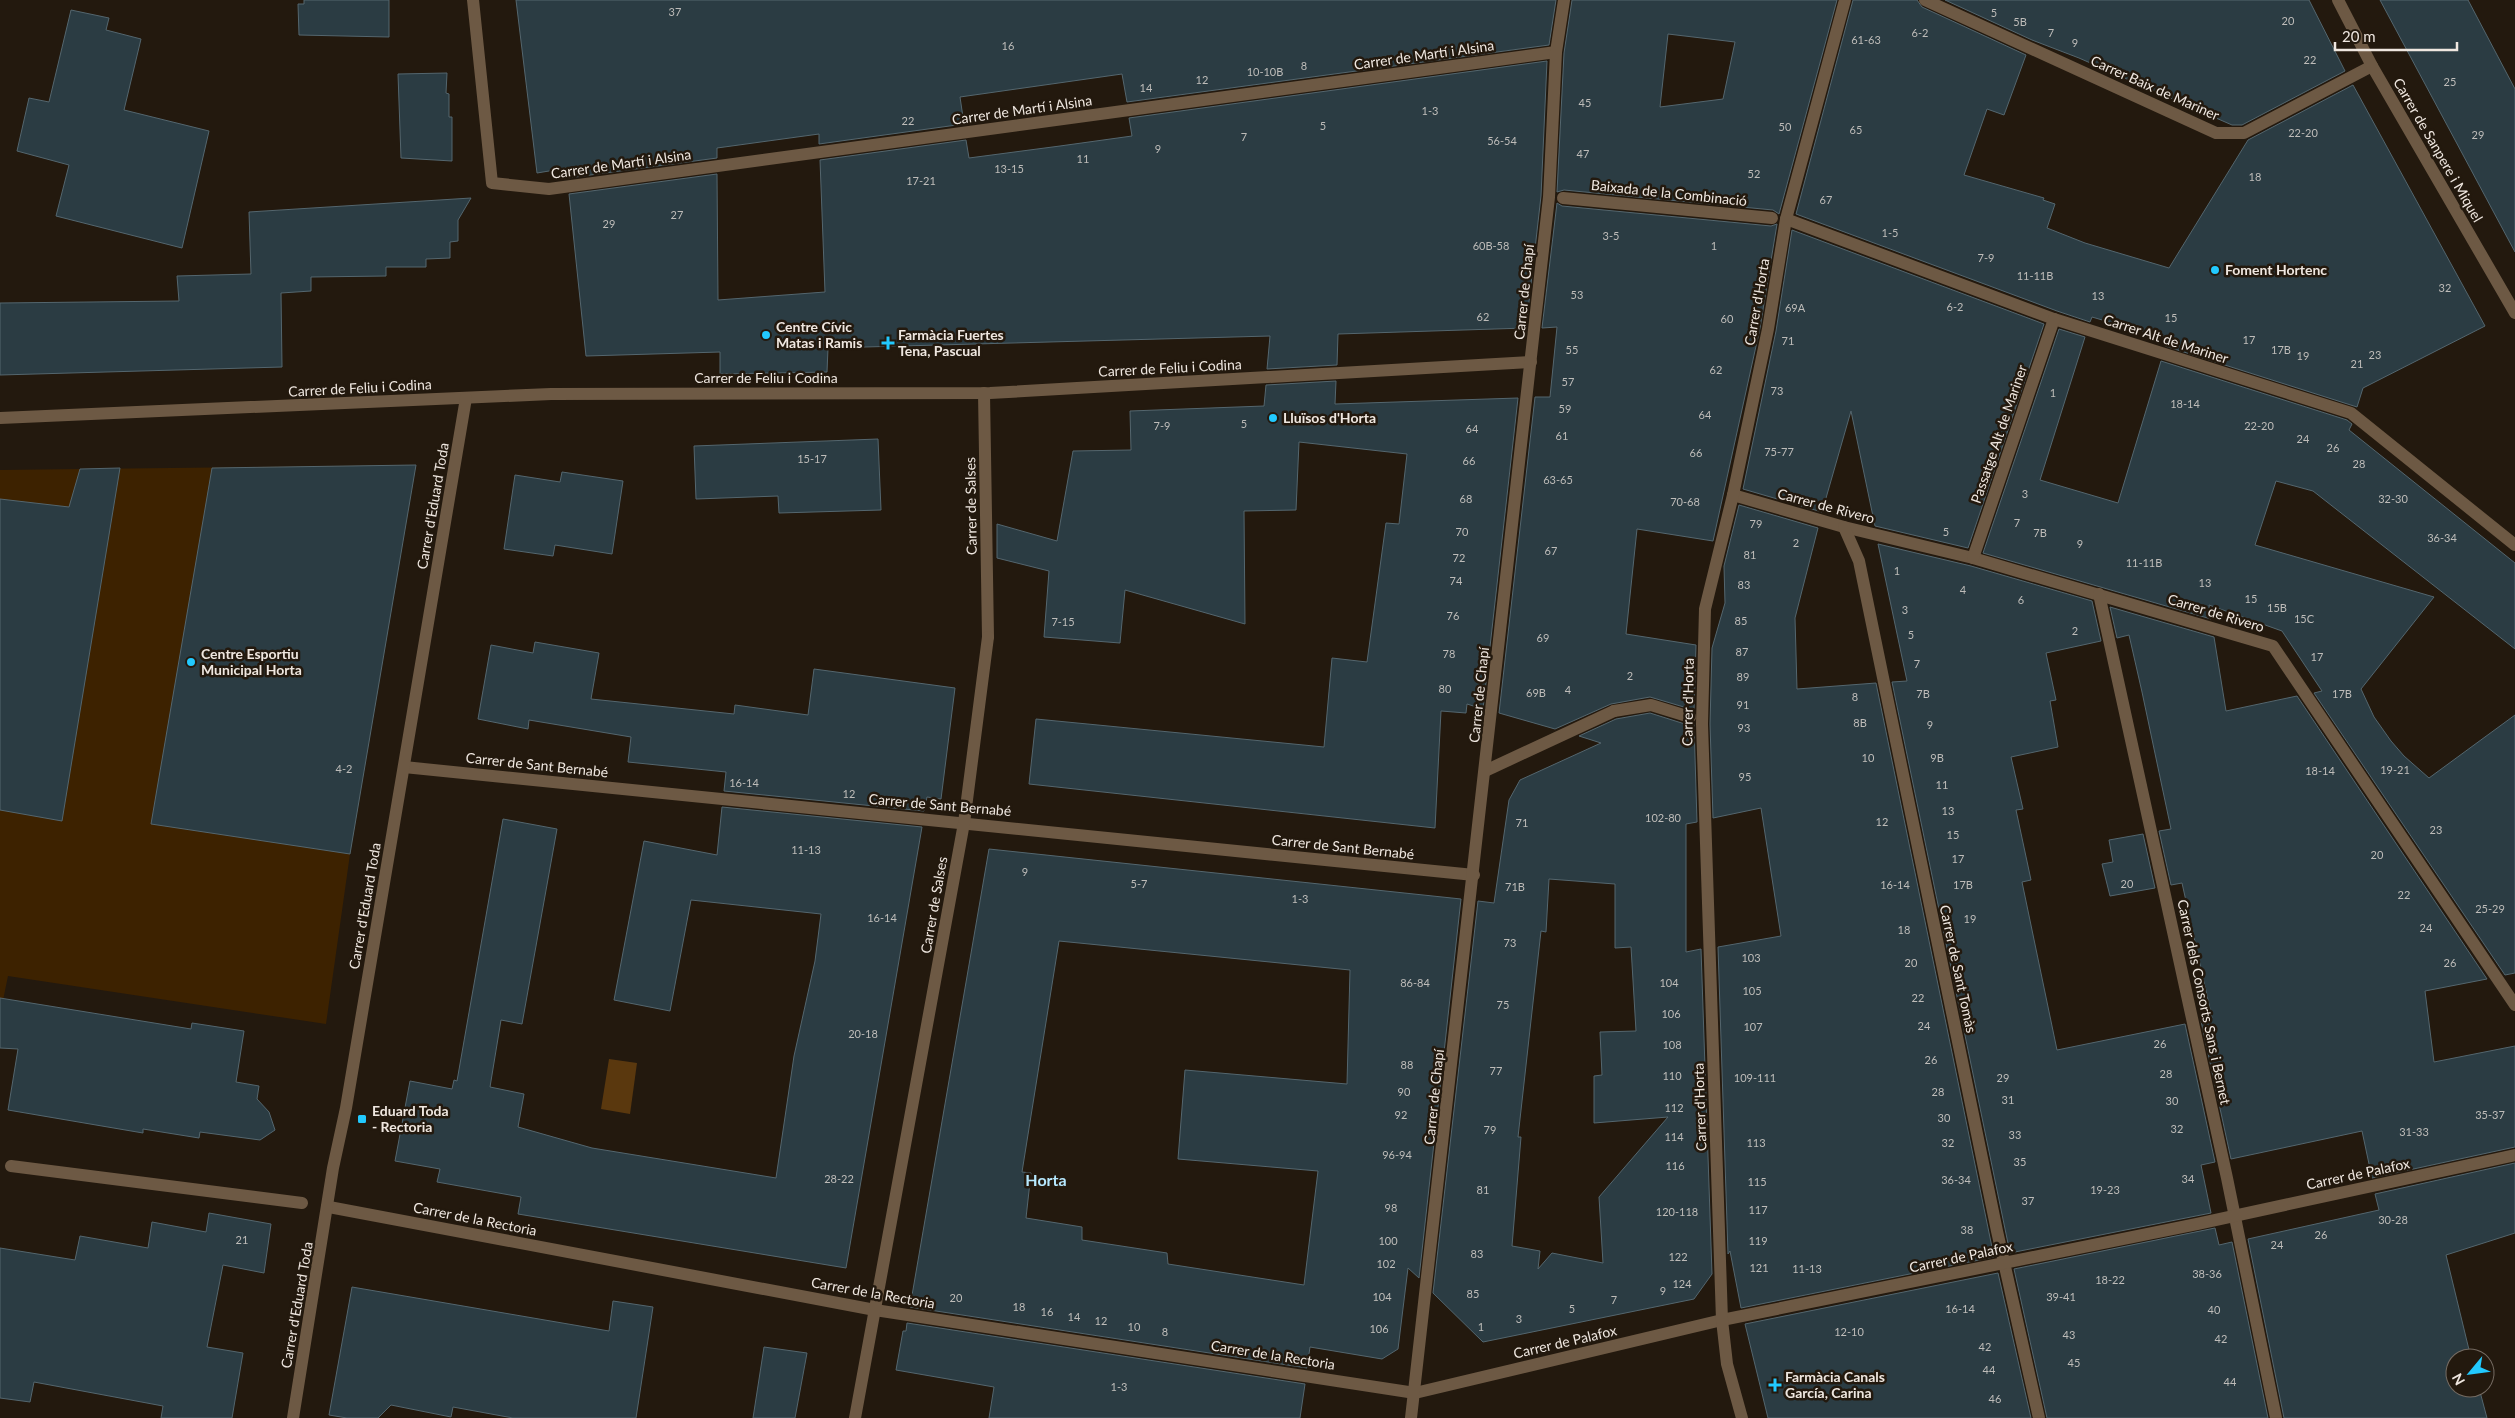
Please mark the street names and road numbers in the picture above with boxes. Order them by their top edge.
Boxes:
street label: Carrer de Martí i Alsina [1353,36,1495,73]
street label: Carrer Baix de Mariner [2088,51,2222,124]
street label: Carrer de Sanpere i Miquel [2390,75,2487,225]
street label: Carrer de Martí i Alsina [951,91,1093,128]
street label: Carrer de Martí i Alsina [550,145,692,182]
street label: Baixada de la Combinació [1590,176,1748,209]
street label: Carrer de Chapí [1510,243,1537,341]
street label: Carrer d'Horta [1740,257,1773,347]
street label: Carrer Alt de Mariner [2102,310,2231,367]
street label: Carrer de Feliu i Codina [1098,355,1242,380]
street label: Passatge Alt de Mariner [1967,362,2030,505]
street label: Carrer de Feliu i Codina [694,369,838,386]
street label: Carrer de Feliu i Codina [288,375,432,400]
street label: Carrer d'Eduard Toda [413,441,452,571]
street label: Carrer de Salses [961,457,980,555]
street label: Carrer de Rivero [1776,484,1877,527]
street label: Carrer de Rivero [2166,590,2267,635]
street label: Carrer de Chapí [1465,646,1492,744]
street label: Carrer d'Horta [1678,658,1697,746]
street label: Carrer de Sant Bernabé [465,749,609,780]
street label: Carrer de Sant Bernabé [868,790,1012,819]
street label: Carrer de Sant Bernabé [1271,831,1415,862]
street label: Carrer d'Eduard Toda [345,841,384,971]
street label: Carrer de Salses [917,855,950,955]
street label: Carrer dels Consorts Sans i Bernet [2174,898,2235,1106]
street label: Carrer de Sant Tomàs [1937,903,1980,1034]
street label: Carrer de Chapí [1420,1048,1447,1146]
street label: Carrer d'Horta [1689,1063,1710,1151]
street label: Carrer de Palafox [2305,1154,2411,1193]
street label: Carrer de la Rectoria [412,1198,538,1239]
street label: Carrer de Palafox [1908,1237,2014,1276]
street label: Carrer d'Eduard Toda [277,1240,316,1370]
street label: Carrer de la Rectoria [810,1273,936,1312]
street label: Carrer de Palafox [1512,1321,1618,1362]
street label: Carrer de la Rectoria [1210,1336,1336,1373]

